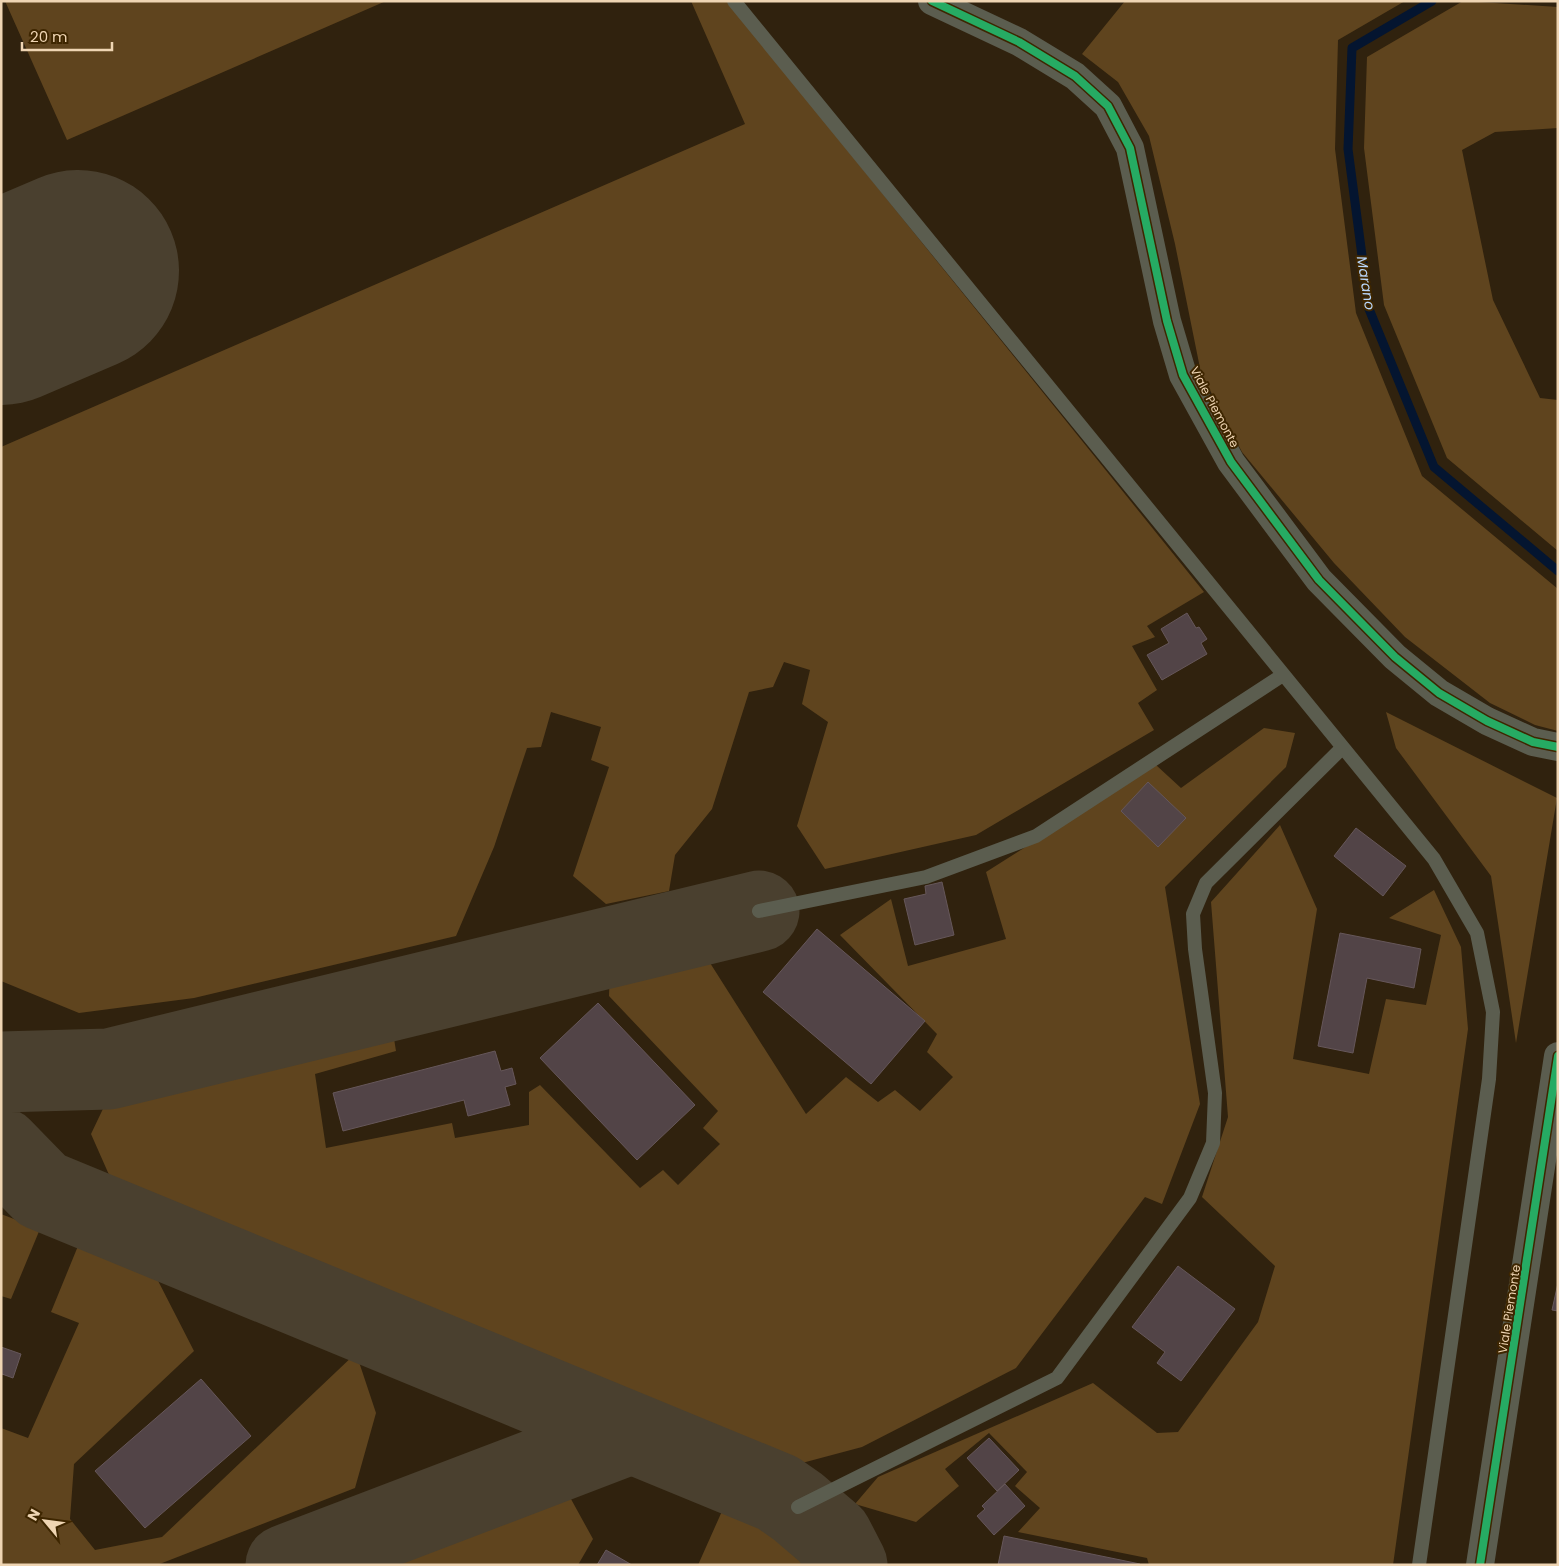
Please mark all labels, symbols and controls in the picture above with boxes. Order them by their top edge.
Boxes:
scale bar [22,20,112,52]
text: 20 m [30,26,68,47]
water label: Marano [1352,255,1380,311]
street label: Viale Piemonte [1186,363,1244,451]
street label: Viale Piemonte [1494,1263,1524,1355]
north arrow [20,1496,70,1546]
text: N [22,1505,45,1524]

